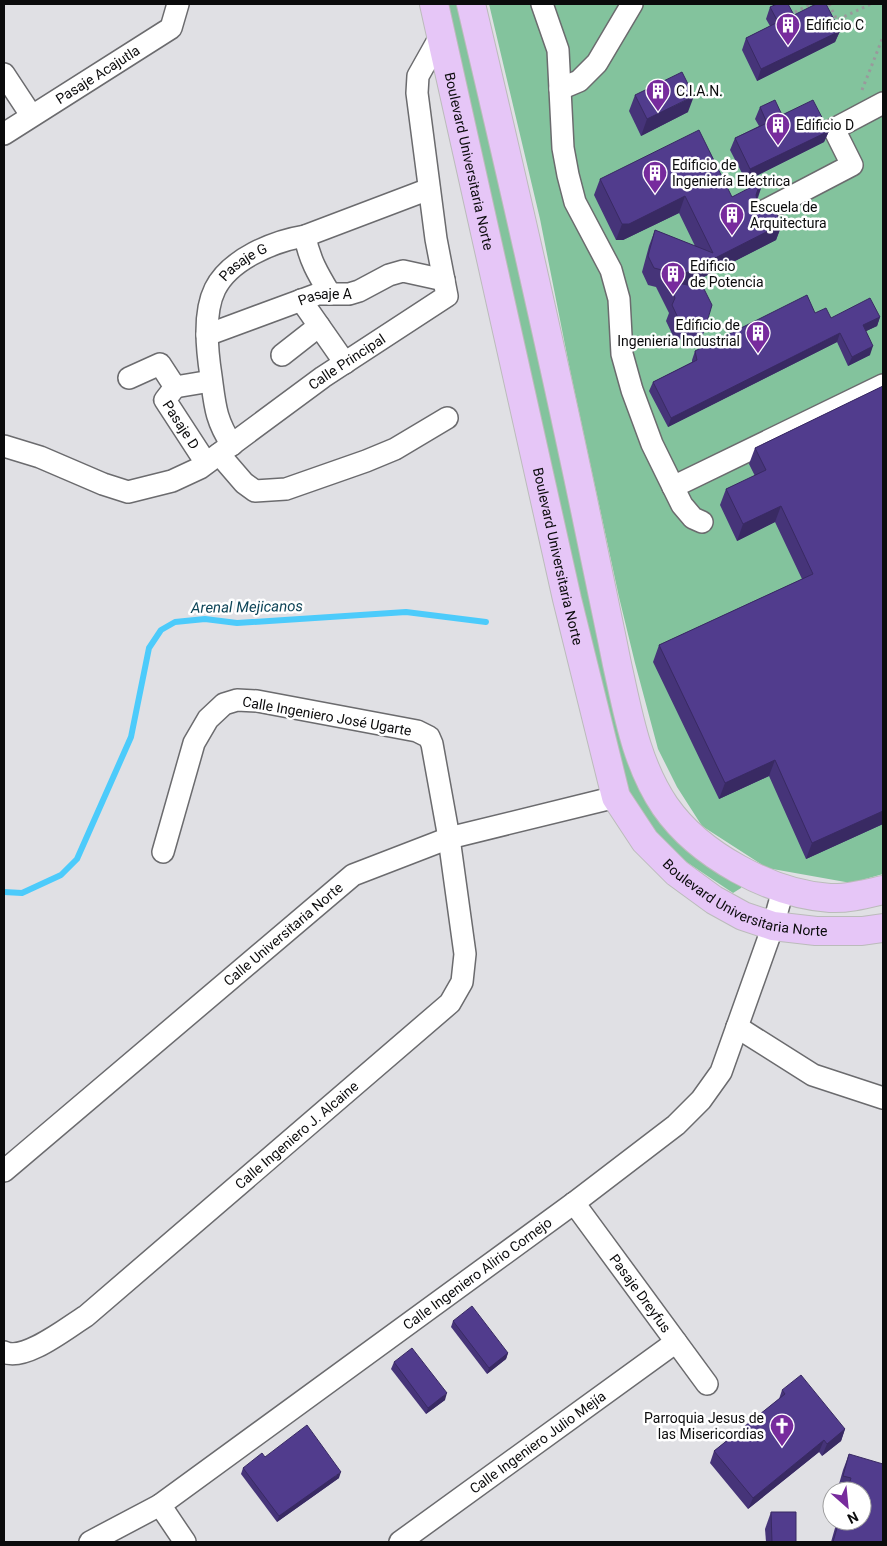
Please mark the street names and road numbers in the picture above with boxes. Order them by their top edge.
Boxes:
street label: Pasaje Acajutla [53,42,143,107]
street label: Boulevard Universitaria Norte [441,71,497,252]
street label: Pasaje G [215,240,269,284]
street label: Pasaje A [296,285,352,309]
street label: Calle Principal [305,331,388,393]
street label: Pasaje D [160,398,203,452]
street label: Boulevard Universitaria Norte [530,466,586,647]
street label: Calle Ingeniero José Ugarte [241,693,413,739]
street label: Boulevard Universitaria Norte [660,856,827,939]
street label: Calle Universitaria Norte [220,879,346,989]
street label: Calle Ingeniero J. Alcaine [232,1078,361,1192]
street label: Calle Ingeniero Alirio Cornejo [400,1214,555,1333]
street label: Pasaje Dreyfus [606,1251,674,1336]
street label: Calle Ingeniero Julio Mejía [467,1388,609,1497]

